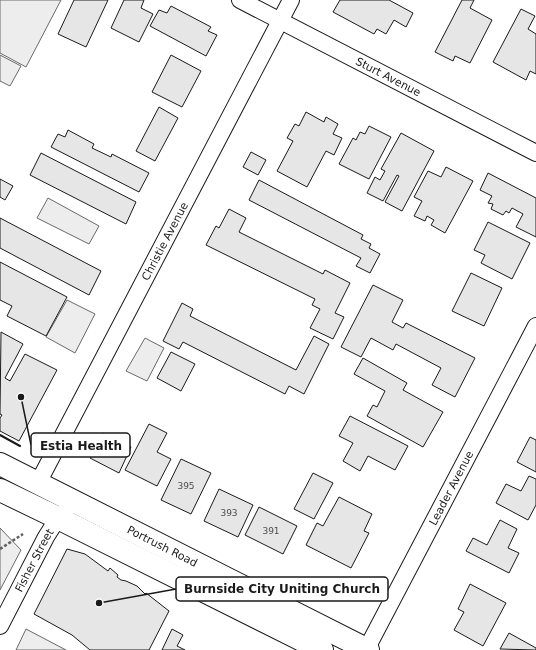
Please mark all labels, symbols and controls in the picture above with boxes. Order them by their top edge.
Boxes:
street label: Sturt Avenue [353,55,423,99]
street label: Christie Avenue [139,200,191,283]
callout: Estia Health [31,433,130,457]
text: Estia Health [40,439,122,453]
street label: Leader Avenue [427,449,476,528]
house number: 395 [177,481,195,491]
house number: 393 [220,508,238,518]
street label: Portrush Road [125,523,200,570]
street label: Fisher Street [13,526,57,594]
house number: 391 [262,526,280,536]
callout: Burnside City Uniting Church [176,577,388,601]
text: Burnside City Uniting Church [184,582,380,596]

